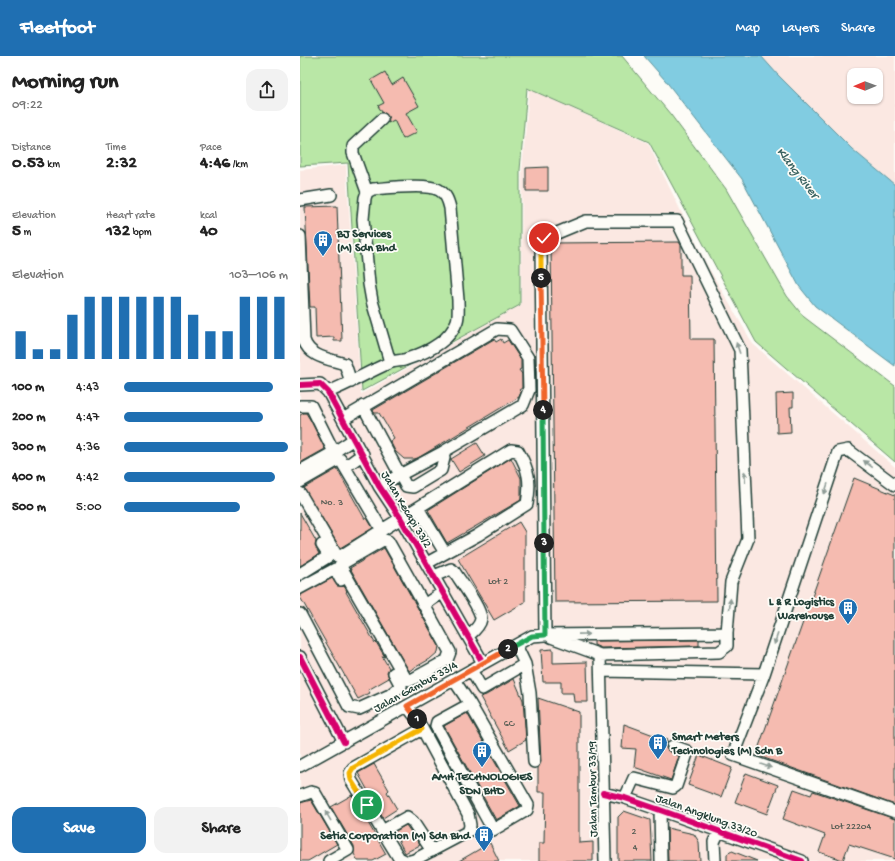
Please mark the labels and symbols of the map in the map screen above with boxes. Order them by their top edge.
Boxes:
north arrow [847,68,883,104]
water label: Klang River [772,145,823,204]
pin [527,221,561,255]
place label: BJ Services (M) Sdn Bhd [336,228,398,256]
building icon: BJ Services (M) Sdn Bhd [312,229,334,257]
pin: 5 [531,268,551,288]
one-way arrow [734,341,740,353]
pin: 4 [533,400,553,420]
one-way arrow [862,460,873,468]
street label: Jalan Kecapi 33/2 [377,469,434,551]
one-way arrow [742,471,749,483]
one-way arrow [823,484,829,496]
house number: No. 3 [321,497,343,509]
pin: 3 [534,533,554,553]
house number: Lot 2 [488,576,508,588]
place label: L & R Logistics Warehouse [769,596,835,624]
building icon: L & R Logistics Warehouse [837,597,859,625]
one-way arrow [726,598,733,610]
one-way arrow [578,631,591,637]
one-way arrow [772,633,778,645]
pin: 2 [498,639,518,659]
street label: Jalan Gambus 33/4 [372,659,461,717]
pin: 1 [407,709,427,729]
house number: 6C [504,718,515,730]
place label: Smart Meters Technologies (M) Sdn B [671,731,783,759]
building icon: Smart Meters Technologies (M) Sdn B [647,732,669,760]
building icon: AMH TECHNOLOGIES SDN BHD [471,740,493,768]
street label: Jalan Tambur 33/19 [586,741,602,837]
one-way arrow [761,764,773,770]
place label: AMH TECHNOLOGIES SDN BHD [431,771,533,799]
pin [350,788,384,822]
street label: Jalan Angklung 33/20 [653,792,759,842]
one-way arrow [325,810,332,822]
house number: Lot 22204 [831,821,871,833]
building icon: Setia Corporation (M) Sdn Bhd [473,824,495,852]
house number: 2 [632,826,637,838]
place label: Setia Corporation (M) Sdn Bhd [320,830,472,844]
house number: 4 [633,842,638,854]

